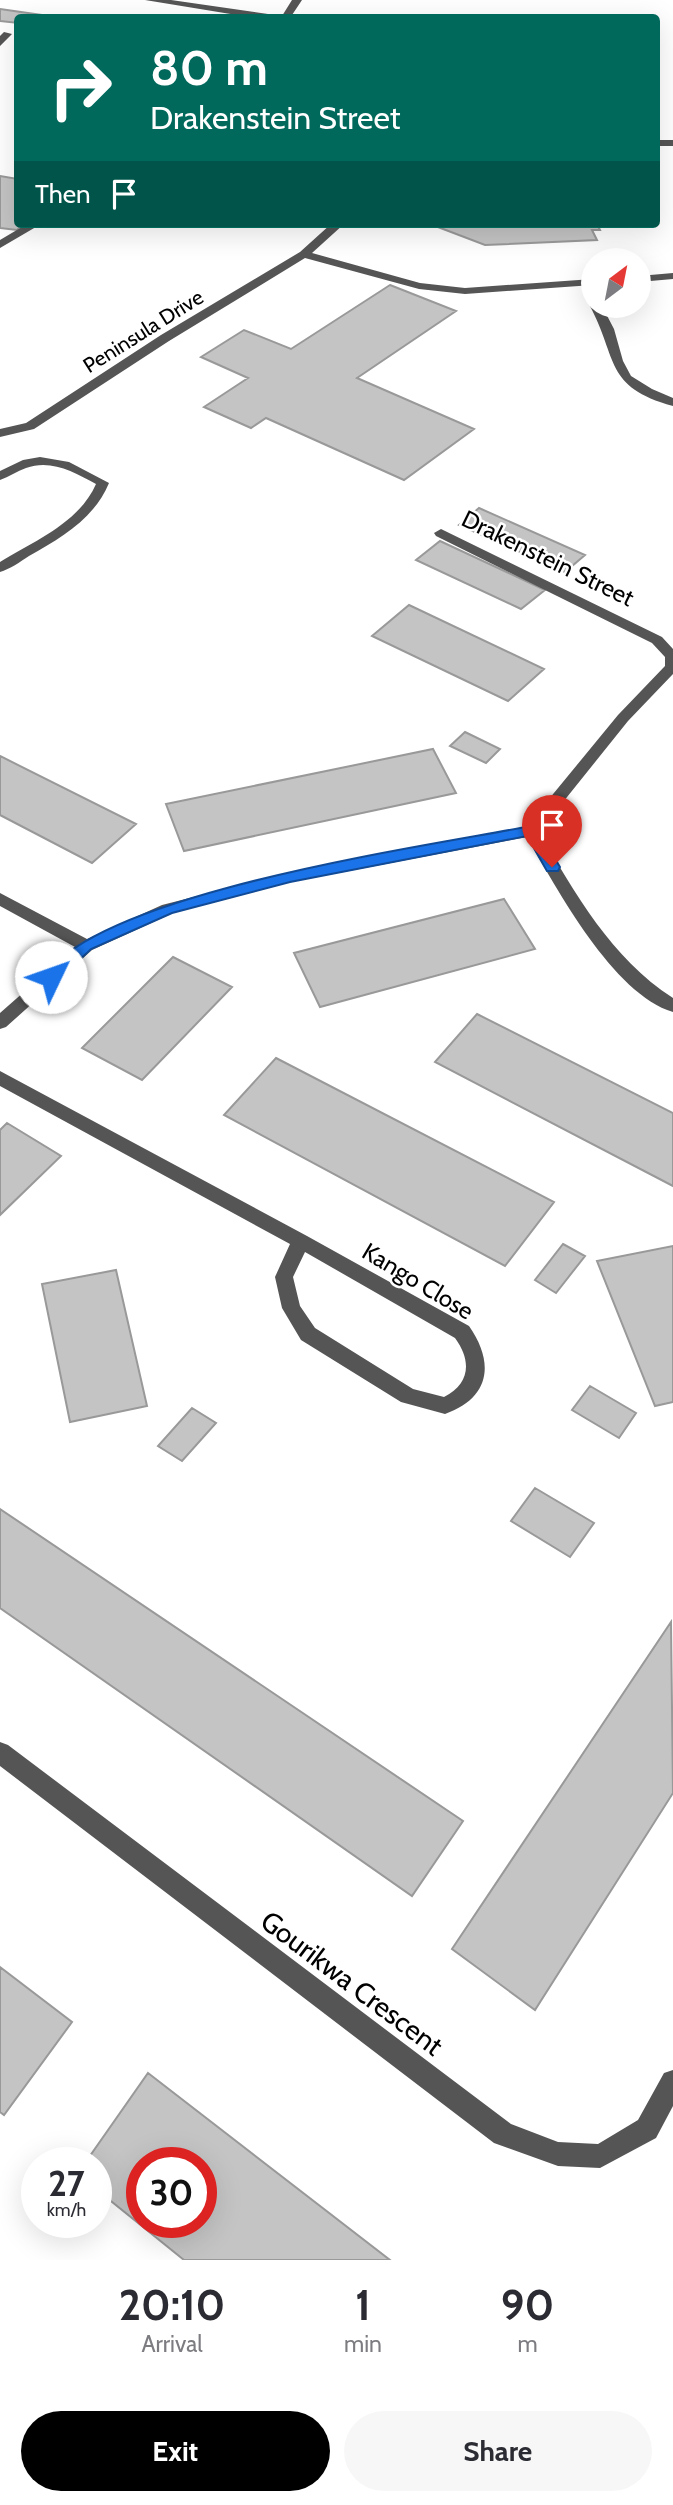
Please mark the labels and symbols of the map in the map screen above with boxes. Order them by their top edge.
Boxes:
north arrow [581,248,651,318]
street label: Peninsula Drive [78,284,208,378]
street label: Drakenstein Street [457,504,639,612]
pin [522,795,582,867]
position arrow [14,940,88,1014]
street label: Kango Close [357,1236,479,1326]
street label: Gourikwa Crescent [254,1903,450,2063]
speed limit sign: 30 [126,2147,217,2238]

